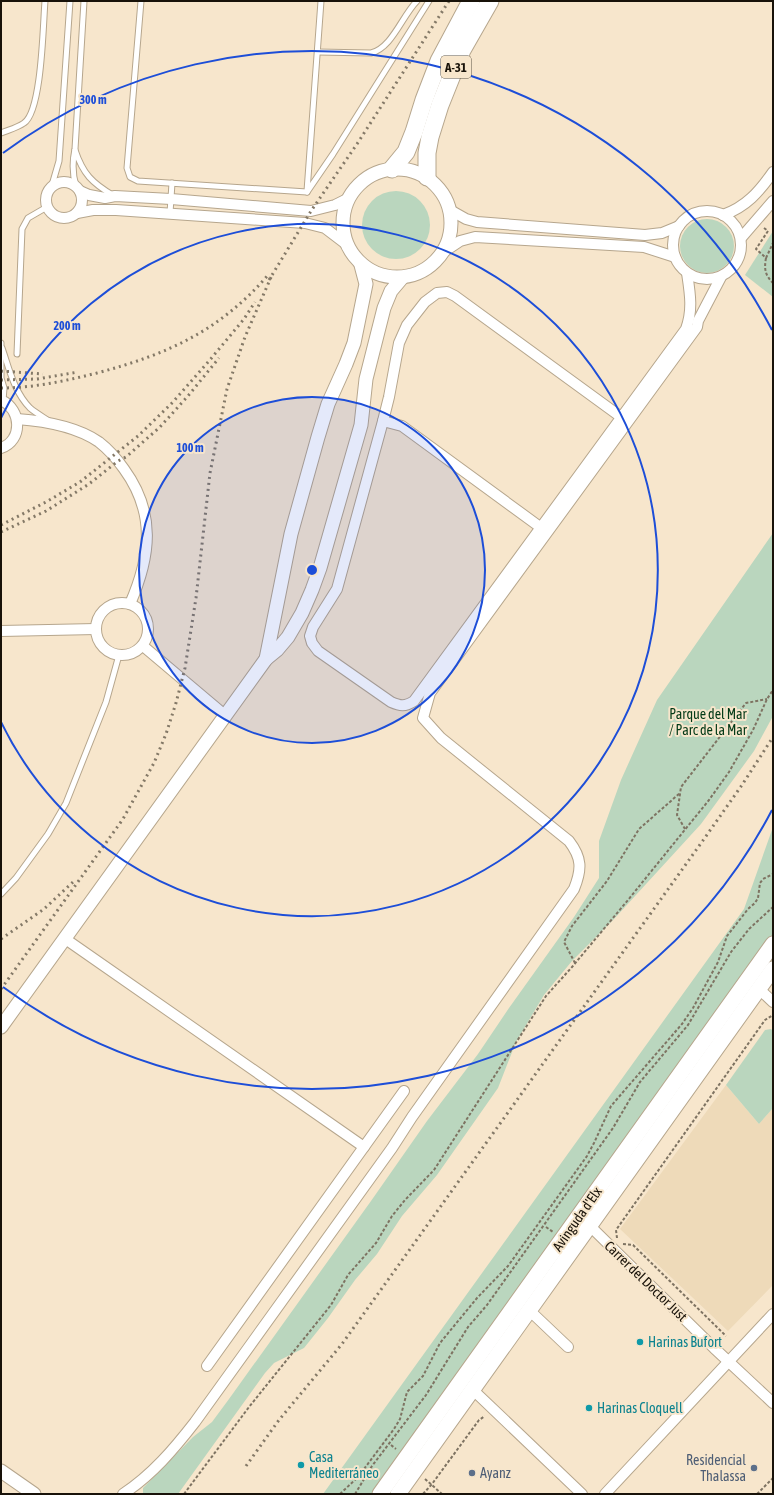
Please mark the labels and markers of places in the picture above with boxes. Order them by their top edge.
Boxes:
centre of rings [305,563,319,577]
place label: Harinas Bufort [648,1334,722,1350]
marker: Harinas Bufort [635,1337,645,1347]
place label: Harinas Cloquell [597,1400,683,1416]
marker: Harinas Cloquell [584,1403,594,1413]
place label: Casa Mediterráneo [309,1449,379,1481]
place label: Residencial Thalassa [686,1452,746,1484]
marker: Casa Mediterráneo [296,1460,306,1470]
marker: Residencial Thalassa [749,1463,759,1473]
place label: Ayanz [480,1465,511,1481]
marker: Ayanz [467,1468,477,1478]

